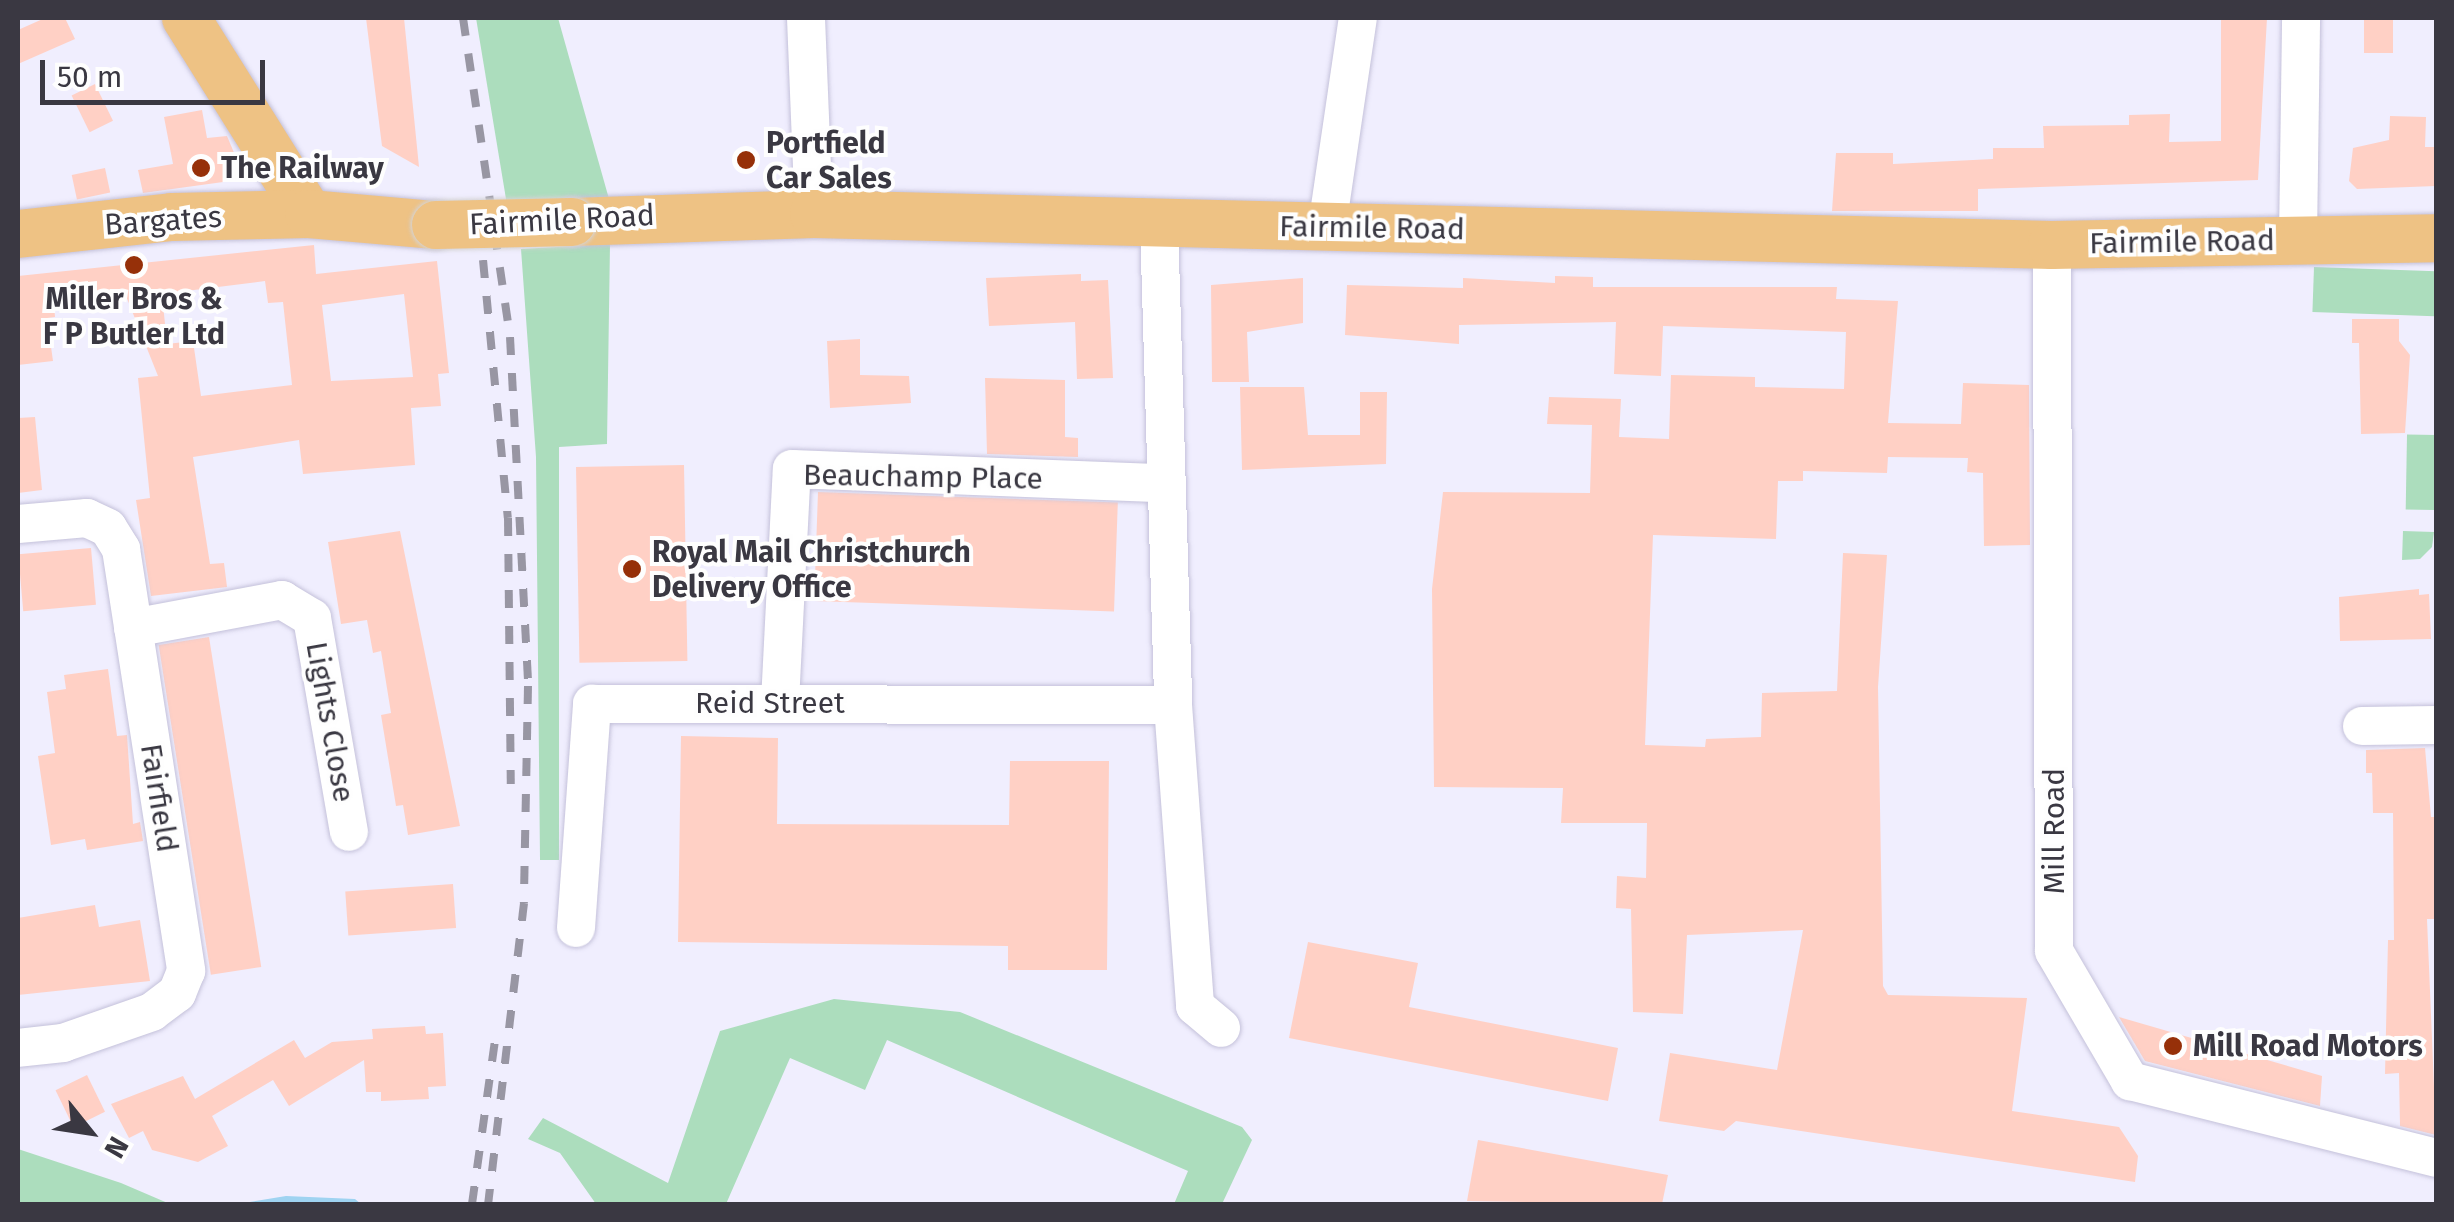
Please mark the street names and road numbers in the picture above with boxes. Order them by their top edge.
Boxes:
street label: Fairmile Road [468,197,656,243]
street label: Bargates [103,199,223,243]
street label: Fairmile Road [1279,208,1465,248]
street label: Fairmile Road [2089,222,2275,262]
street label: Beauchamp Place [803,457,1043,497]
street label: Lights Close [298,639,362,805]
street label: Reid Street [695,685,845,721]
street label: Fairfield [133,741,185,855]
street label: Mill Road [2036,768,2072,894]

